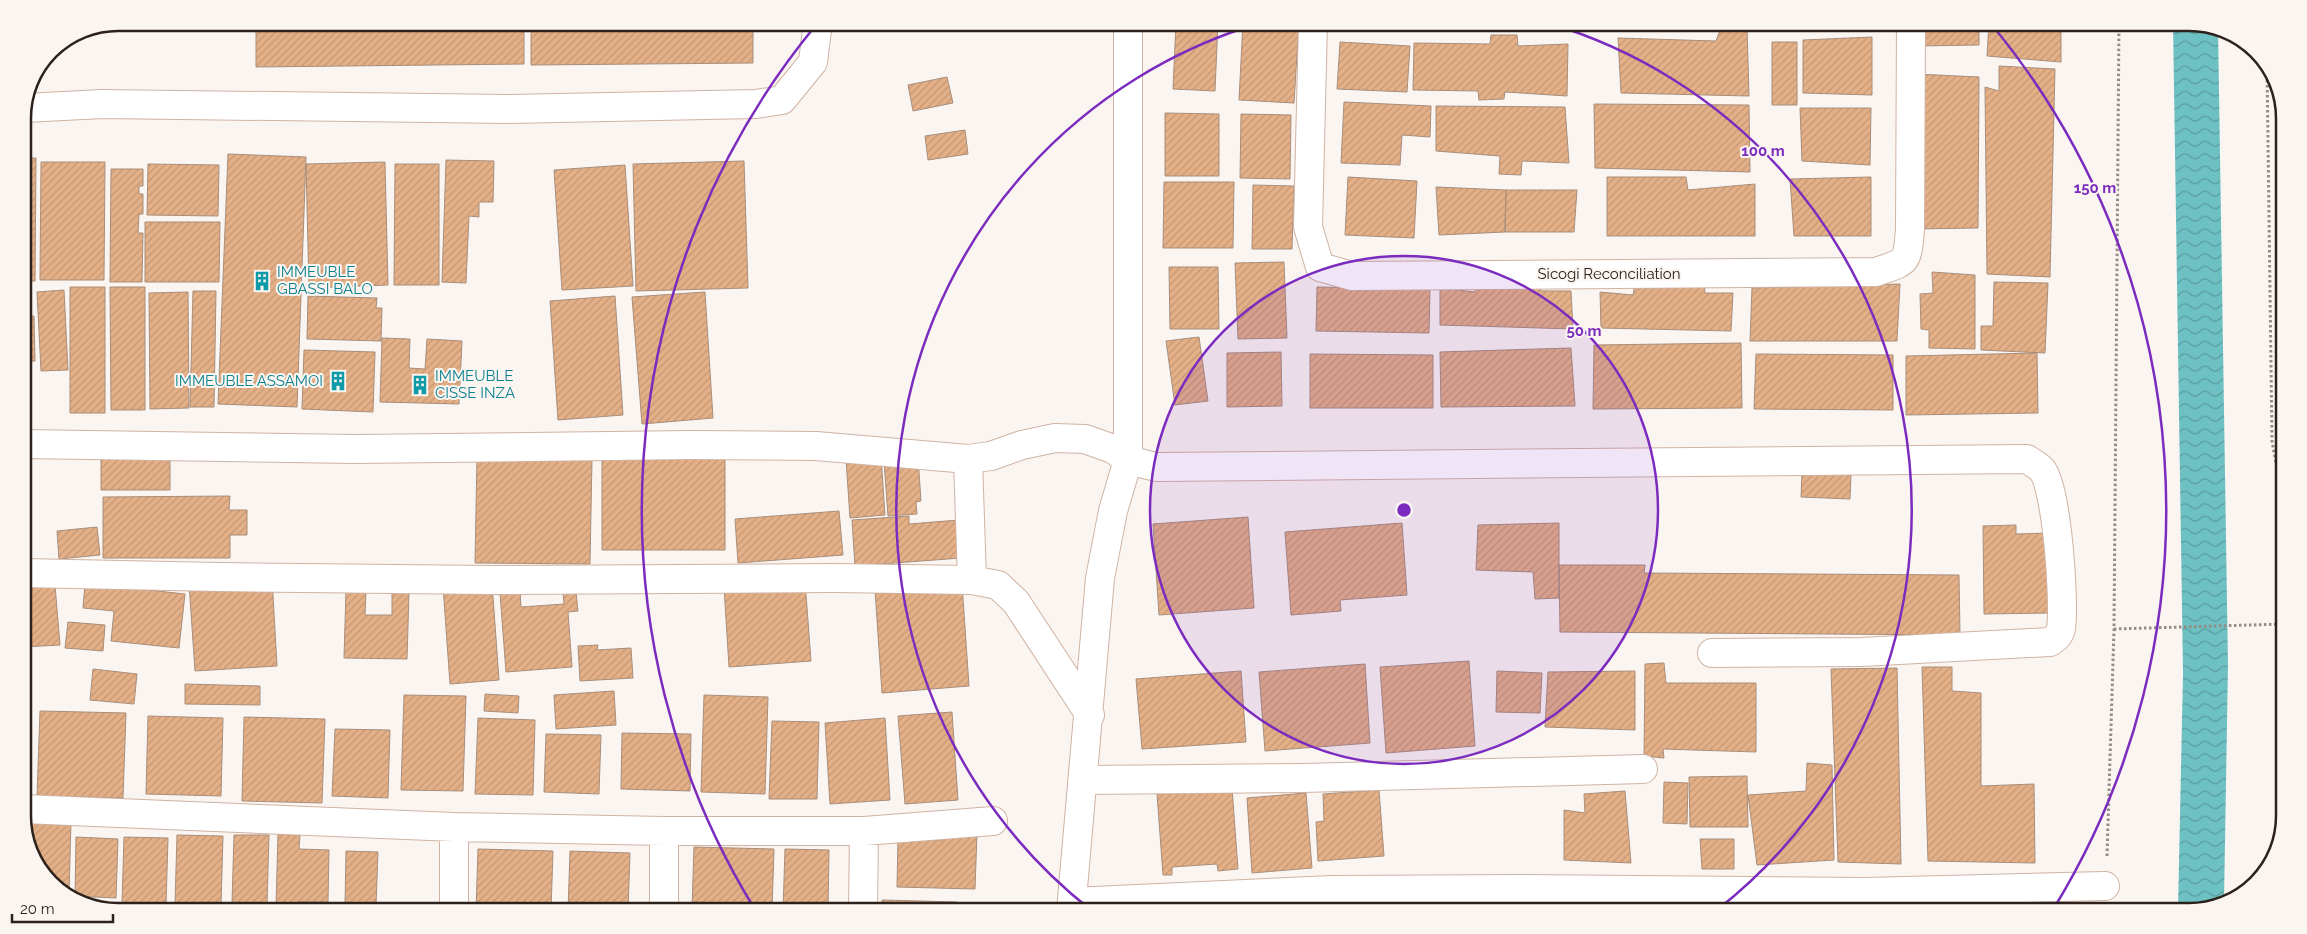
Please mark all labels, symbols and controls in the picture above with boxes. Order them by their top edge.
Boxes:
text: 100 m [1741,142,1785,160]
text: 150 m [2074,179,2116,197]
place label: IMMEUBLE GBASSI BALO [277,263,373,298]
street label: Sicogi Reconciliation [1538,265,1680,283]
building icon: IMMEUBLE GBASSI BALO [251,270,273,292]
text: 50 m [1566,322,1602,340]
place label: IMMEUBLE CISSE INZA [435,367,515,402]
building icon: IMMEUBLE ASSAMOI [327,370,349,392]
place label: IMMEUBLE ASSAMOI [175,372,323,390]
building icon: IMMEUBLE CISSE INZA [409,374,431,396]
centre of rings [1395,501,1413,519]
scale bar [12,892,114,924]
text: 20 m [20,900,55,918]

